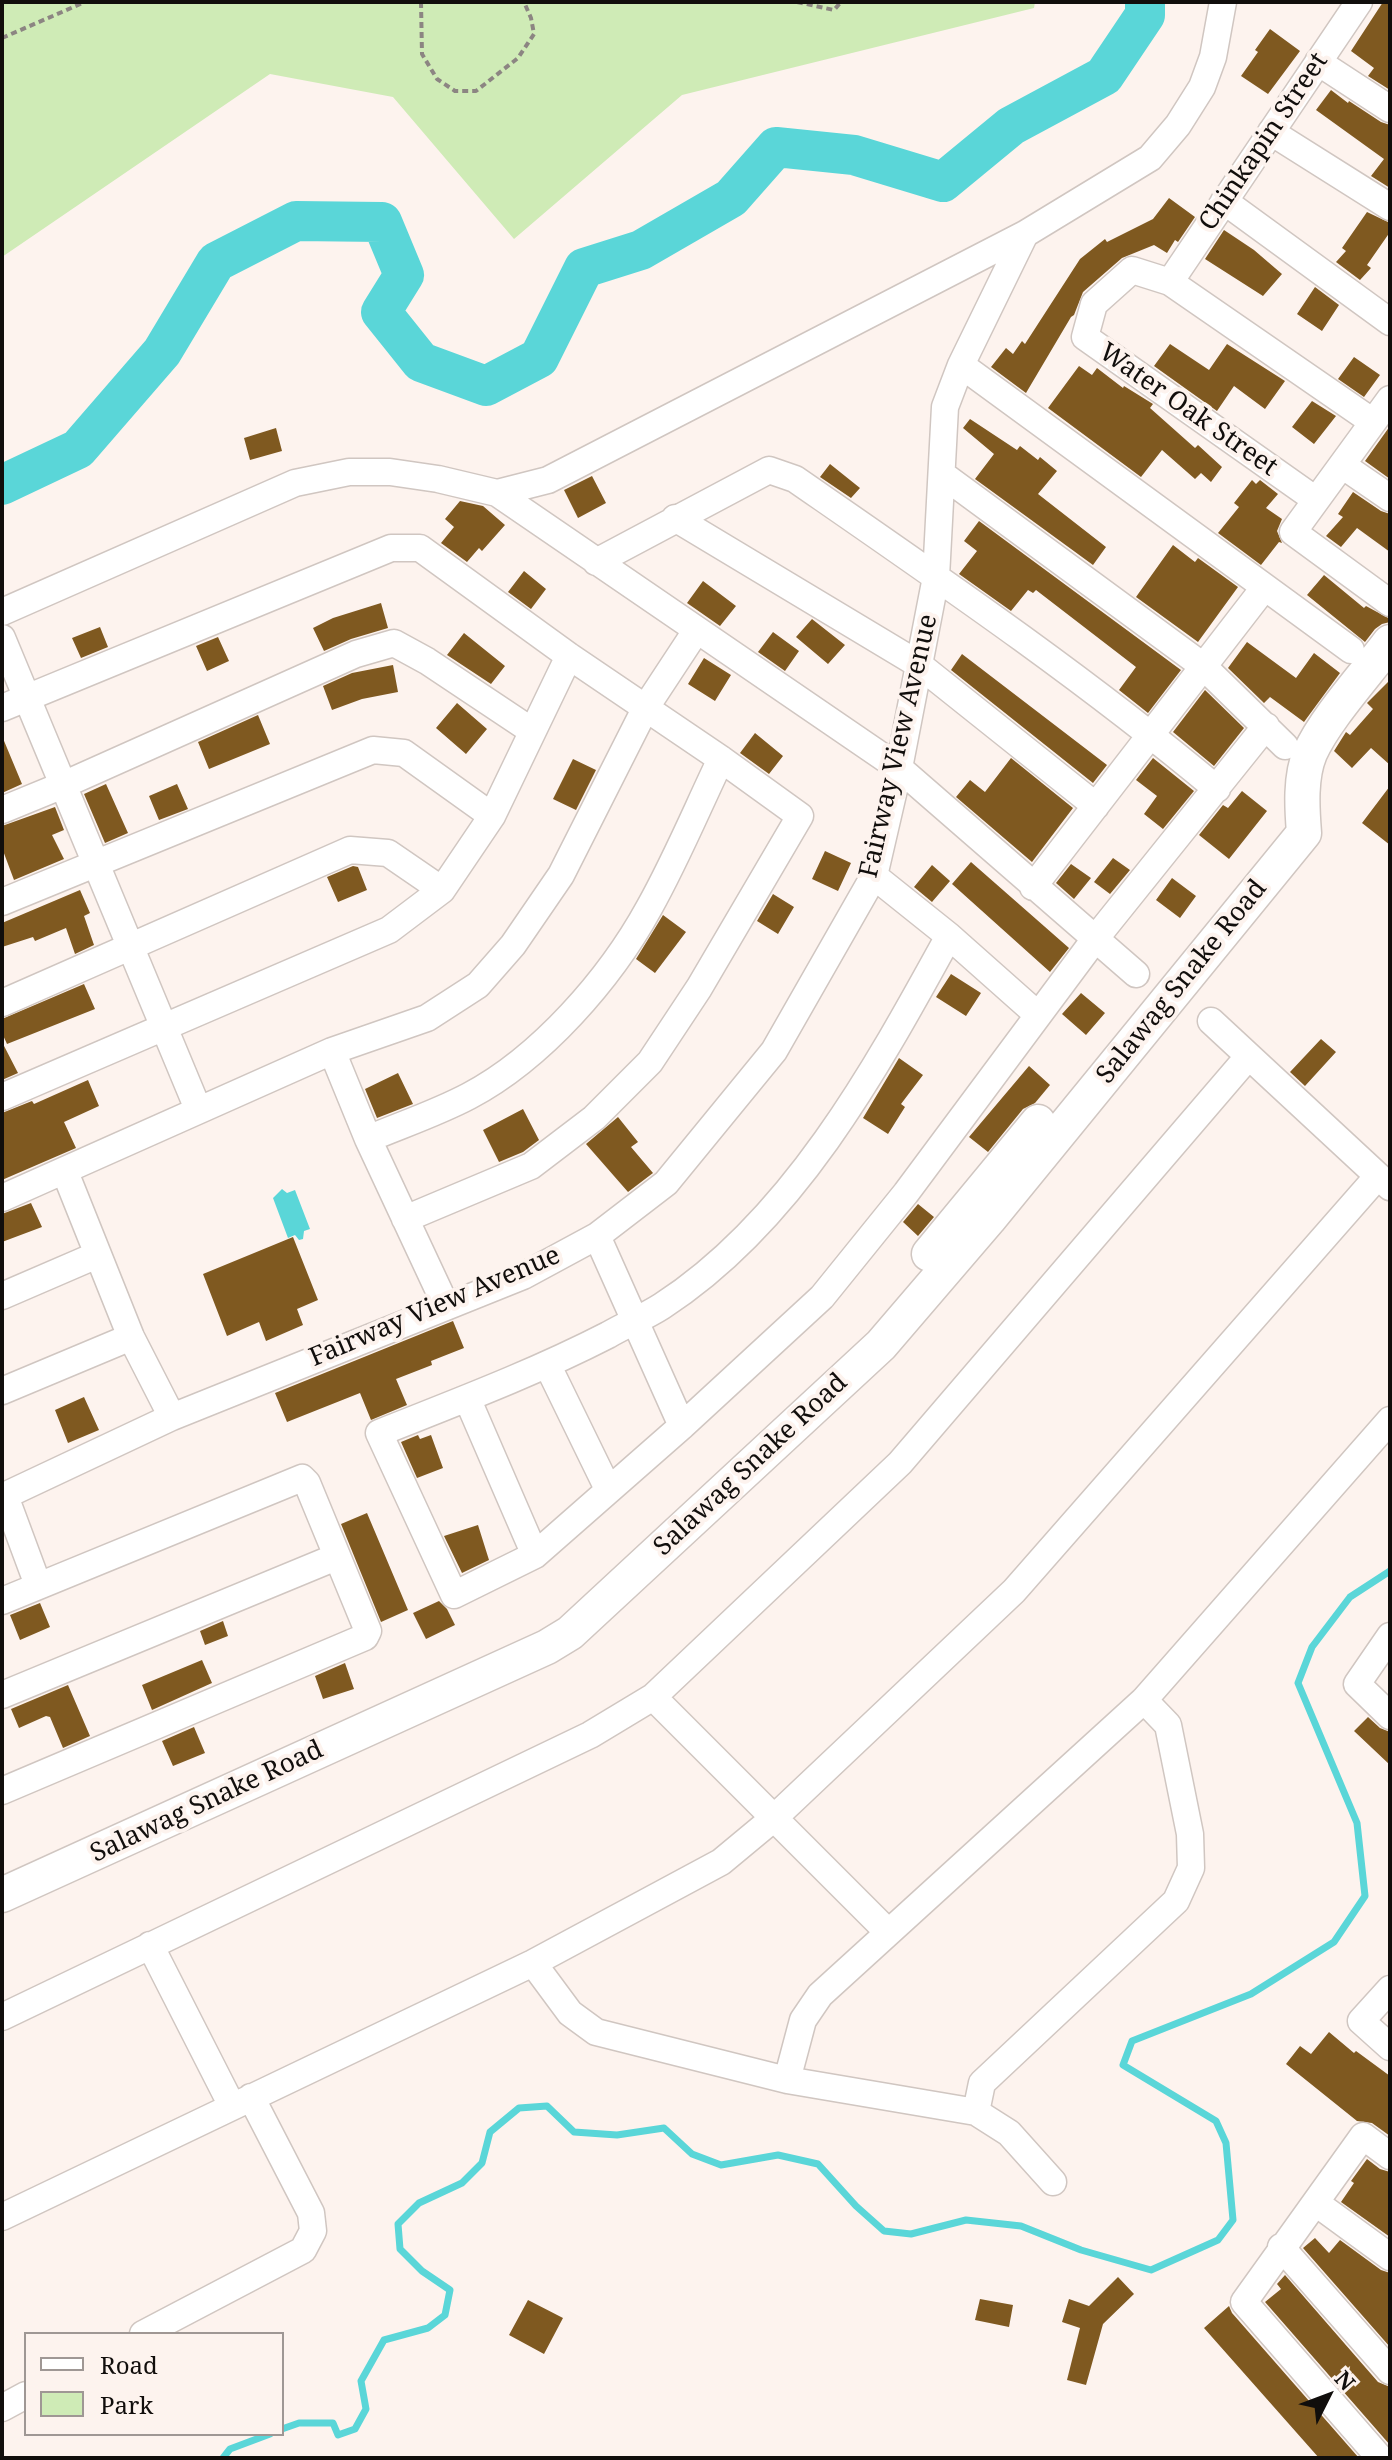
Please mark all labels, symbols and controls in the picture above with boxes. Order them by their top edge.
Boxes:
street label: Chinkapin Street [1193,47,1335,237]
street label: Water Oak Street [1093,337,1283,483]
street label: Fairway View Avenue [854,611,944,881]
street label: Salawag Snake Road [1090,874,1274,1090]
street label: Fairway View Avenue [305,1240,565,1374]
street label: Salawag Snake Road [648,1367,854,1563]
street label: Salawag Snake Road [86,1734,328,1870]
legend [24,2332,284,2436]
text: Road [100,2348,158,2381]
north arrow [1288,2356,1368,2436]
text: N [1329,2363,1363,2396]
text: Park [100,2388,153,2421]

